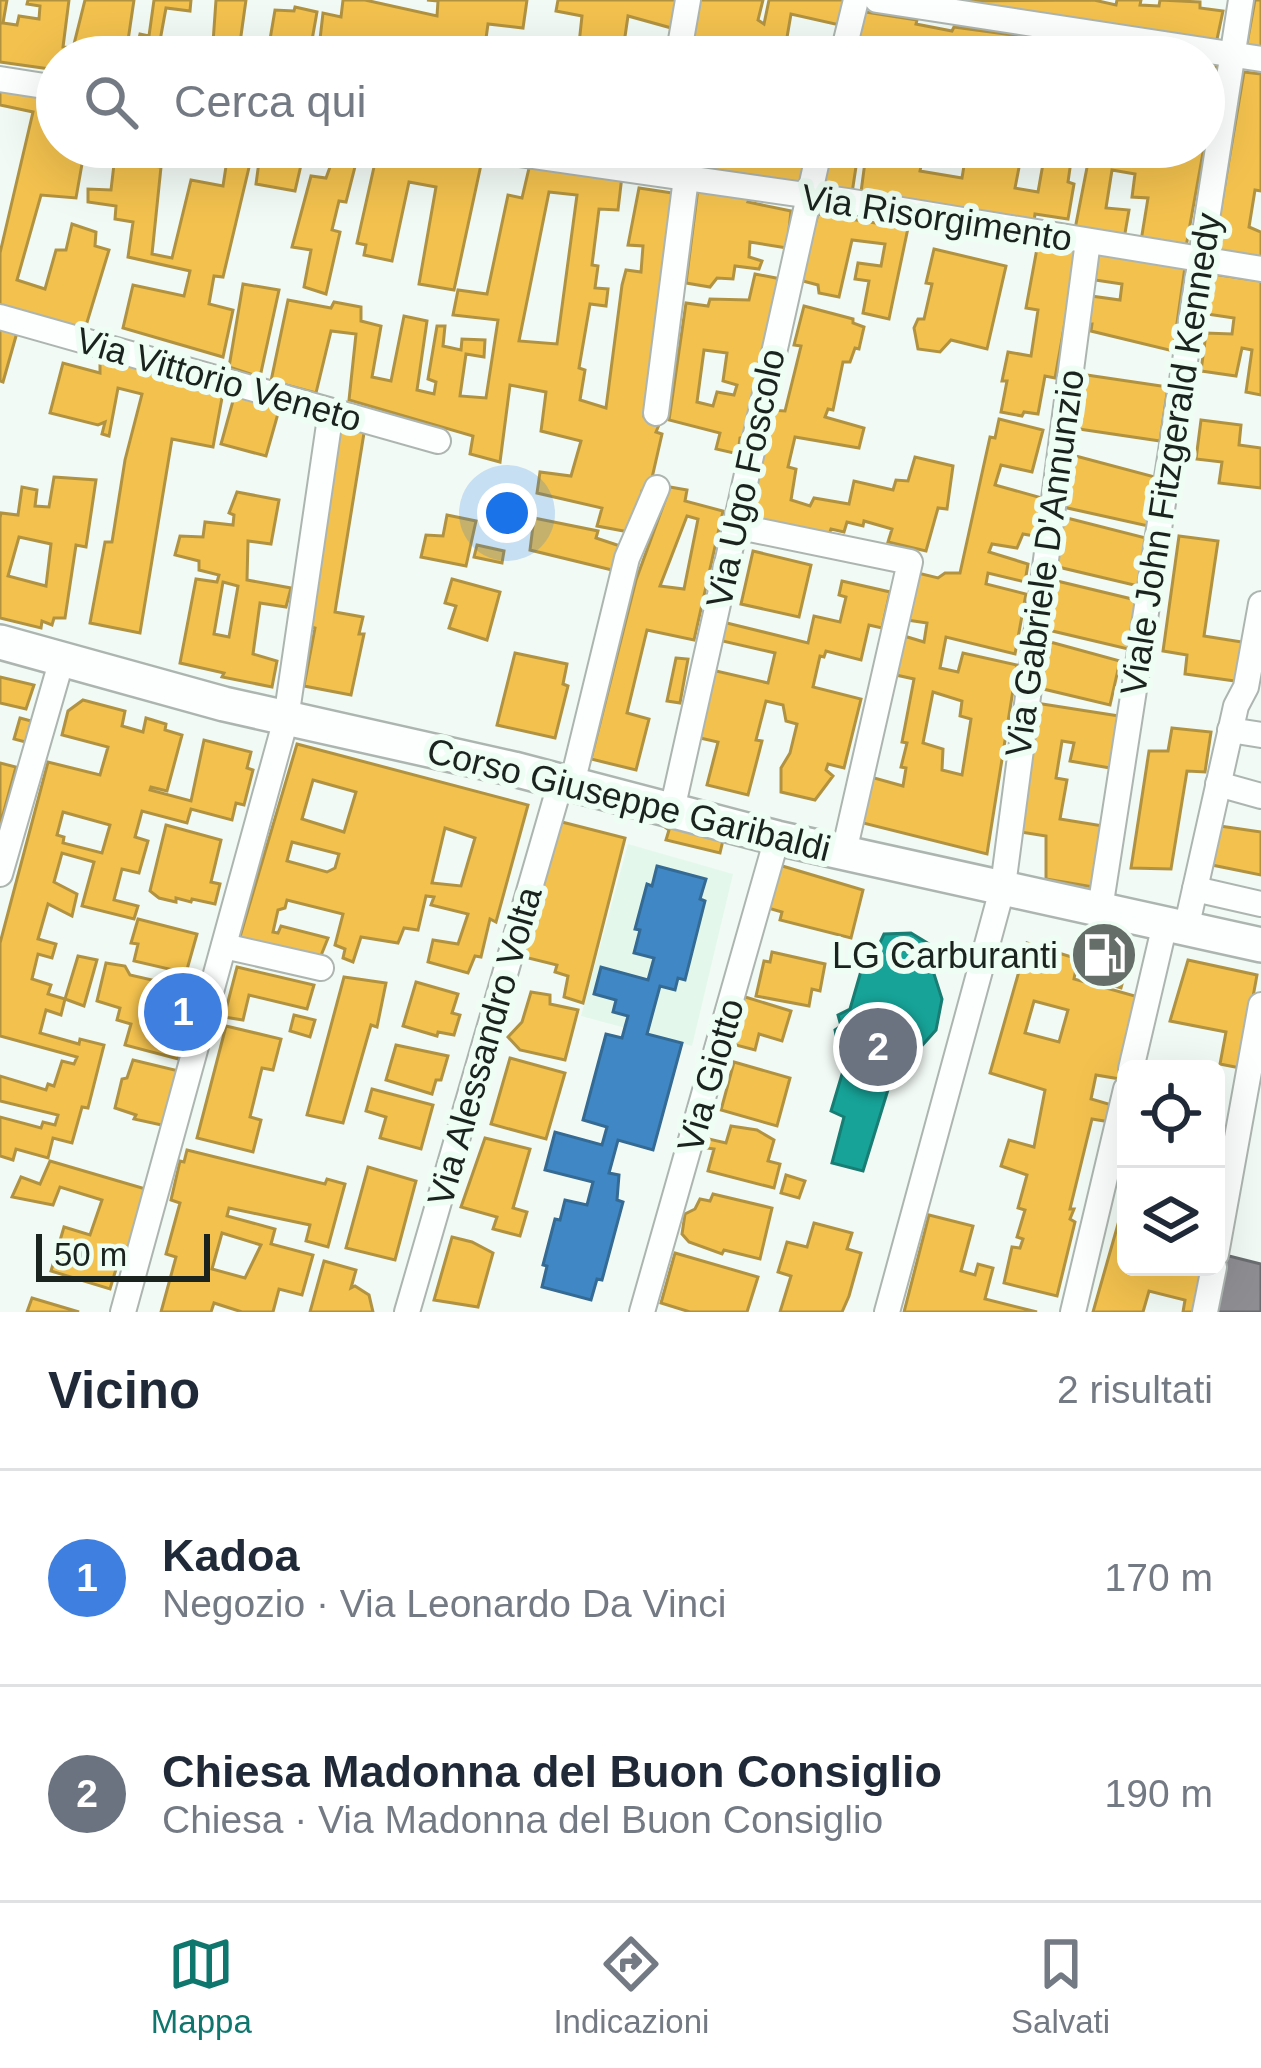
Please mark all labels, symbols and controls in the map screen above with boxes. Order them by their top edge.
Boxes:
search box [36,36,1225,168]
icon: search [78,69,144,135]
text: Cerca qui [174,76,367,127]
street label: Via Risorgimento [799,176,1075,259]
street label: Viale John Fitzgerald Kennedy [1112,210,1229,698]
street label: Via Vittorio Veneto [71,319,366,440]
street label: Via Ugo Foscolo [698,345,793,611]
street label: Via Gabriele D'Annunzio [997,367,1092,759]
your location [477,483,537,543]
street label: Corso Giuseppe Garibaldi [423,729,835,869]
street label: Via Alessandro Volta [419,881,550,1210]
fuel station icon: LG Carburanti [1069,920,1139,990]
place label: LG Carburanti [832,935,1058,976]
pin: 1 [144,967,222,1057]
street label: Via Giotto [669,994,752,1156]
pin: 2 [839,1002,917,1092]
map controls [1117,1060,1225,1276]
button: locate [1117,1060,1225,1168]
button: layers [1117,1168,1225,1276]
scale bar [36,1228,210,1281]
text: 50 m [54,1236,127,1273]
text: Vicino [48,1362,200,1419]
text: 2 risultati [1057,1368,1213,1411]
text: Kadoa [162,1530,300,1581]
text: 1 [76,1556,98,1599]
text: 170 m [1105,1556,1213,1599]
text: Negozio · Via Leonardo Da Vinci [162,1582,726,1625]
text: Chiesa Madonna del Buon Consiglio [162,1746,942,1797]
text: 2 [76,1772,98,1815]
text: 190 m [1105,1772,1213,1815]
text: Chiesa · Via Madonna del Buon Consiglio [162,1798,883,1841]
tab: Mappa [151,1931,252,2041]
tab: Indicazioni [553,1931,709,2041]
tab: Salvati [1011,1931,1110,2041]

